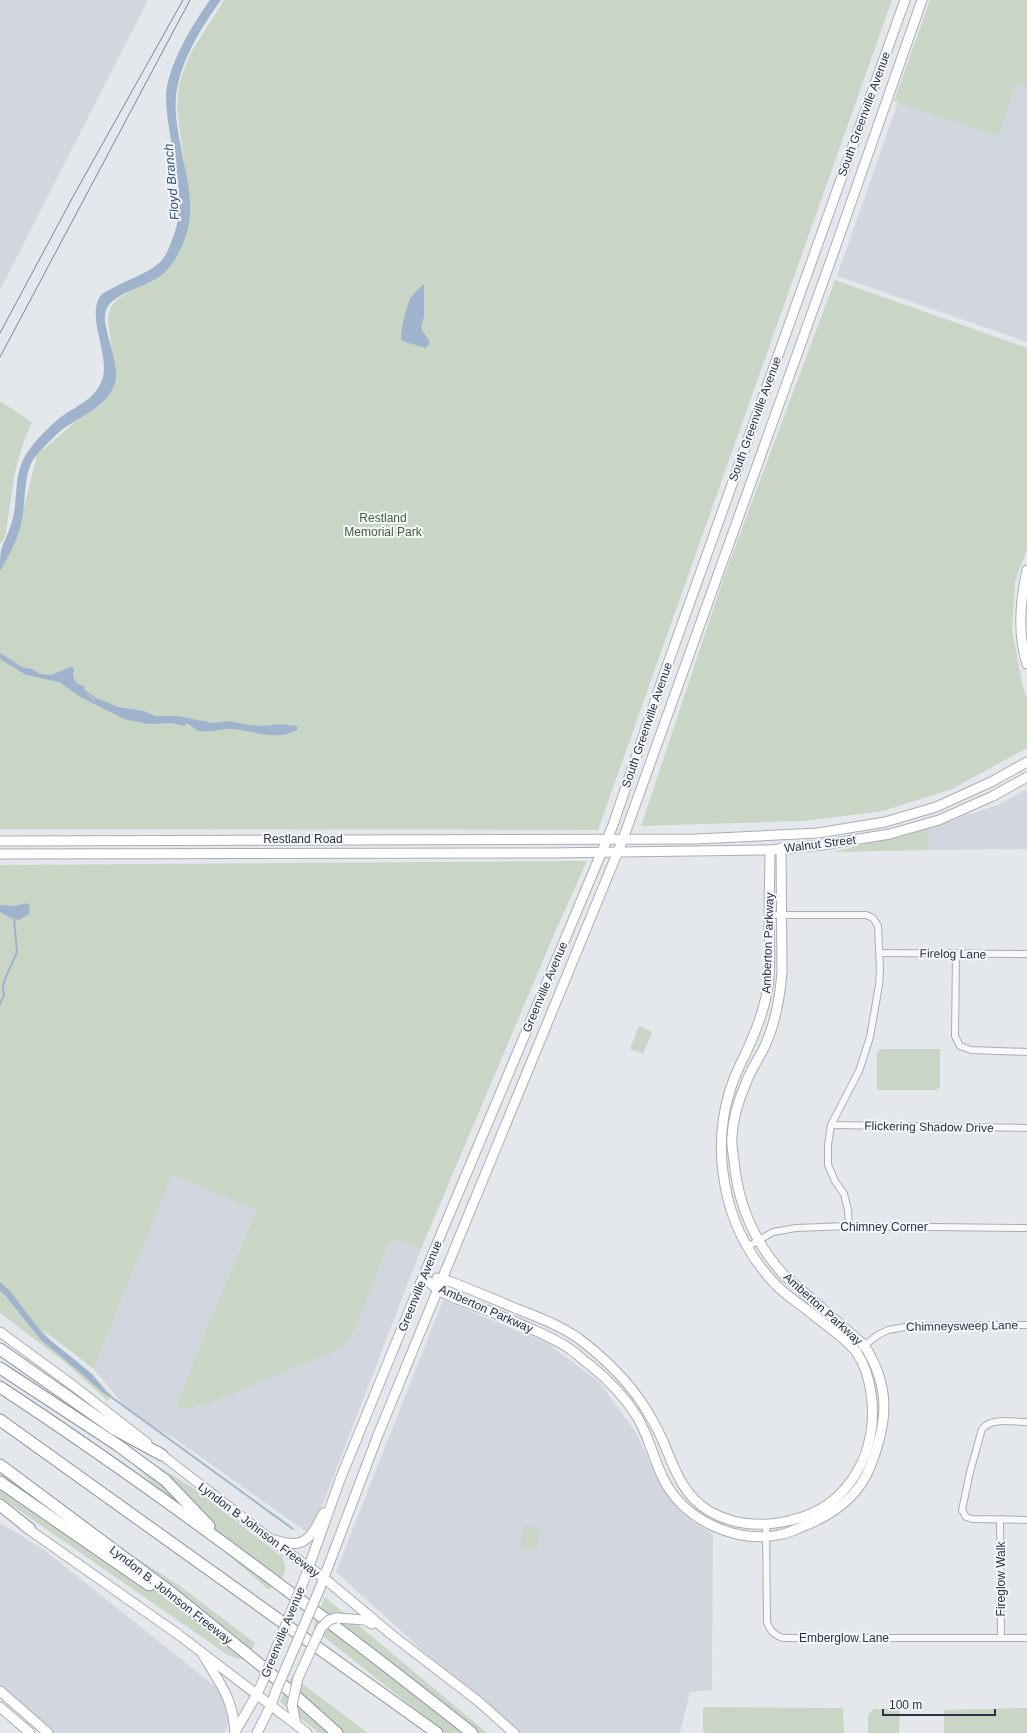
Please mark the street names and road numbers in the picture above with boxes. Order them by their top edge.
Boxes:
street label: South Greenville Avenue [835,49,893,178]
street label: South Greenville Avenue [726,354,784,483]
street label: South Greenville Avenue [619,660,675,790]
street label: Restland Road [263,832,343,846]
street label: Walnut Street [783,833,857,855]
street label: Amberton Parkway [759,892,777,994]
street label: Greenville Avenue [520,939,571,1034]
street label: Firelog Lane [920,946,987,962]
street label: Flickering Shadow Drive [864,1119,994,1135]
street label: Chimney Corner [840,1220,928,1234]
street label: Greenville Avenue [395,1238,445,1334]
street label: Amberton Parkway [781,1270,865,1348]
street label: Amberton Parkway [437,1282,535,1336]
street label: Chimneysweep Lane [906,1318,1018,1334]
street label: Lyndon B Johnson Freeway [196,1480,322,1580]
street label: Fireglow Walk [994,1541,1008,1616]
street label: Lyndon B. Johnson Freeway [107,1543,235,1647]
street label: Greenville Avenue [258,1584,308,1680]
street label: Emberglow Lane [799,1631,889,1645]

